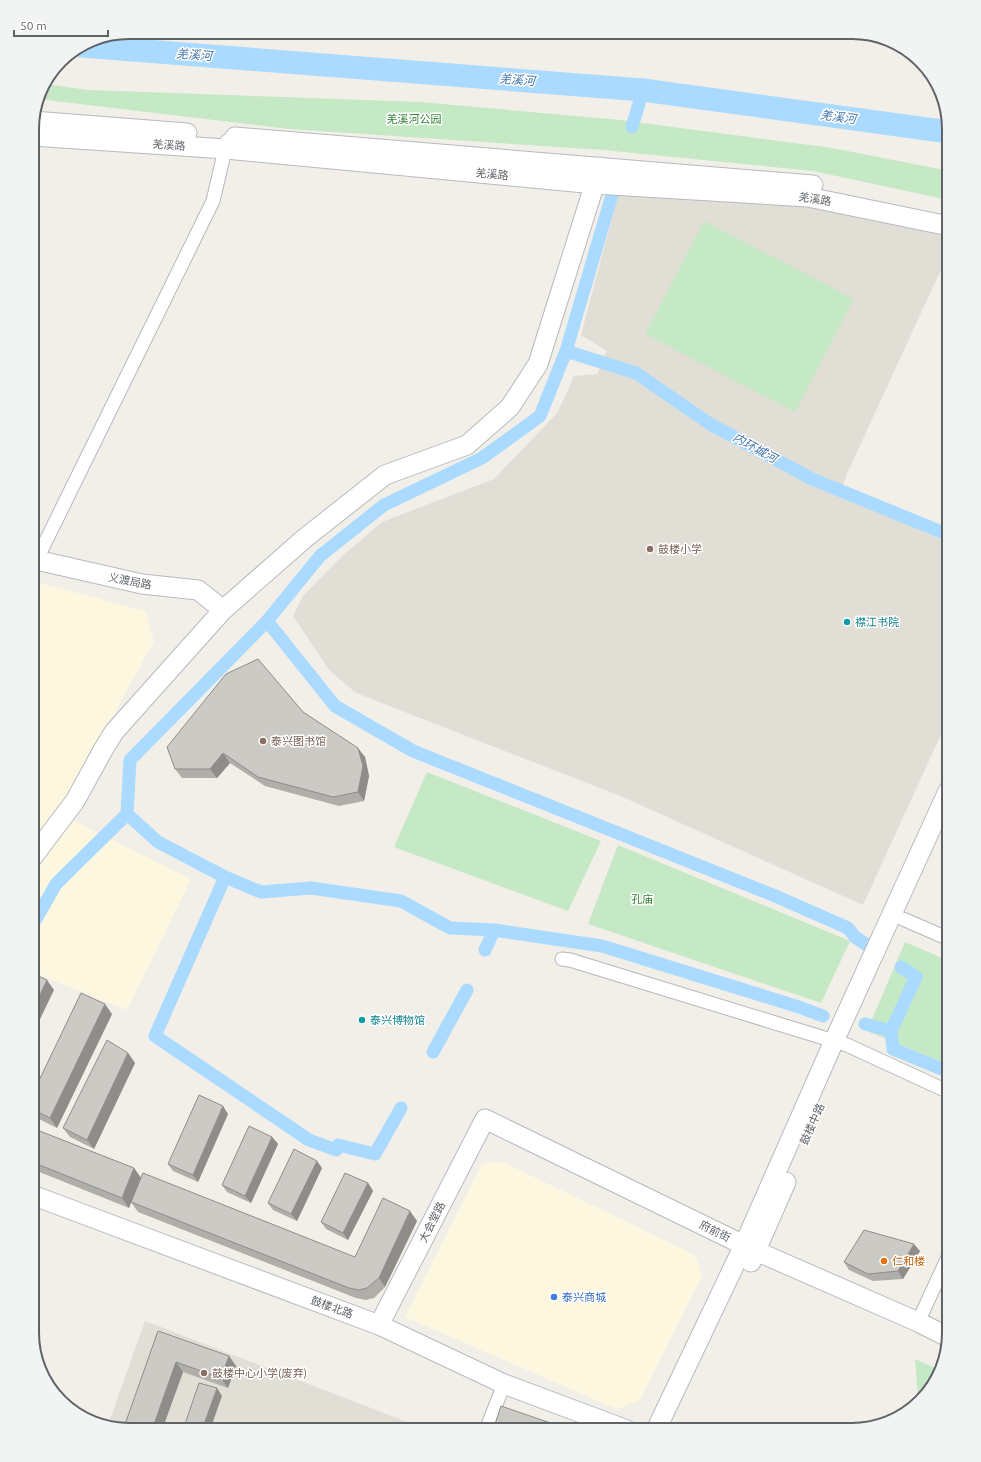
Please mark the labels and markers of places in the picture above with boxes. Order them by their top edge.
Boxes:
place label: 鼓楼小学 [658,543,702,555]
marker: 鼓楼小学 [645,544,655,554]
place label: 襟江书院 [855,616,899,628]
marker: 襟江书院 [842,617,852,627]
place label: 泰兴图书馆 [271,735,326,747]
marker: 泰兴图书馆 [258,736,268,746]
place label: 泰兴博物馆 [370,1014,425,1026]
marker: 泰兴博物馆 [357,1015,367,1025]
place label: 仁和楼 [892,1255,925,1267]
marker: 仁和楼 [879,1256,889,1266]
place label: 泰兴商城 [562,1291,606,1303]
marker: 泰兴商城 [549,1292,559,1302]
place label: 鼓楼中心小学(废弃) [212,1367,307,1380]
marker: 鼓楼中心小学(废弃) [199,1368,209,1378]

